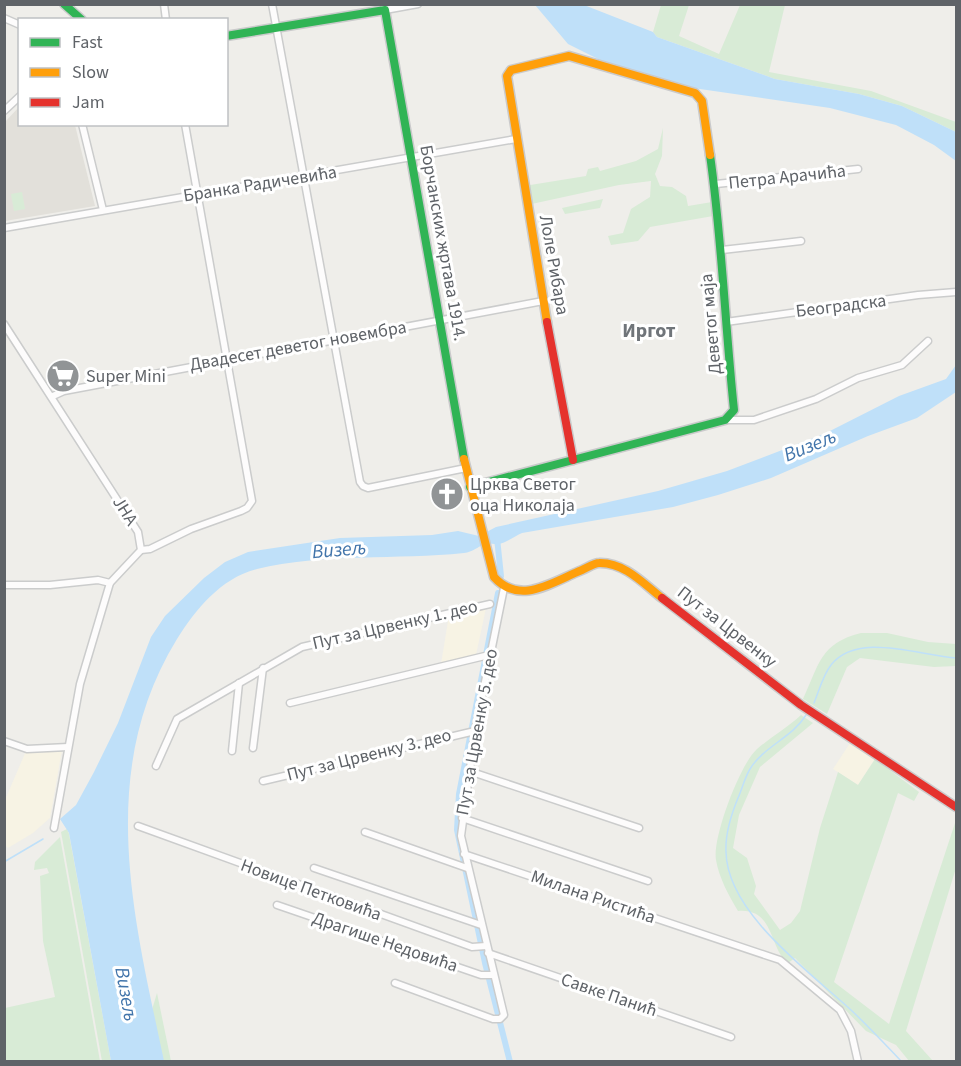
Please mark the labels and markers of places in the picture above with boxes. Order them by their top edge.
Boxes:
supermarket icon: Super Mini [45,358,81,394]
place label: Super Mini [86,364,166,389]
place label: Црква Светог оца Николаја [470,472,576,518]
church icon: Црква Светог оца Николаја [429,476,465,512]

